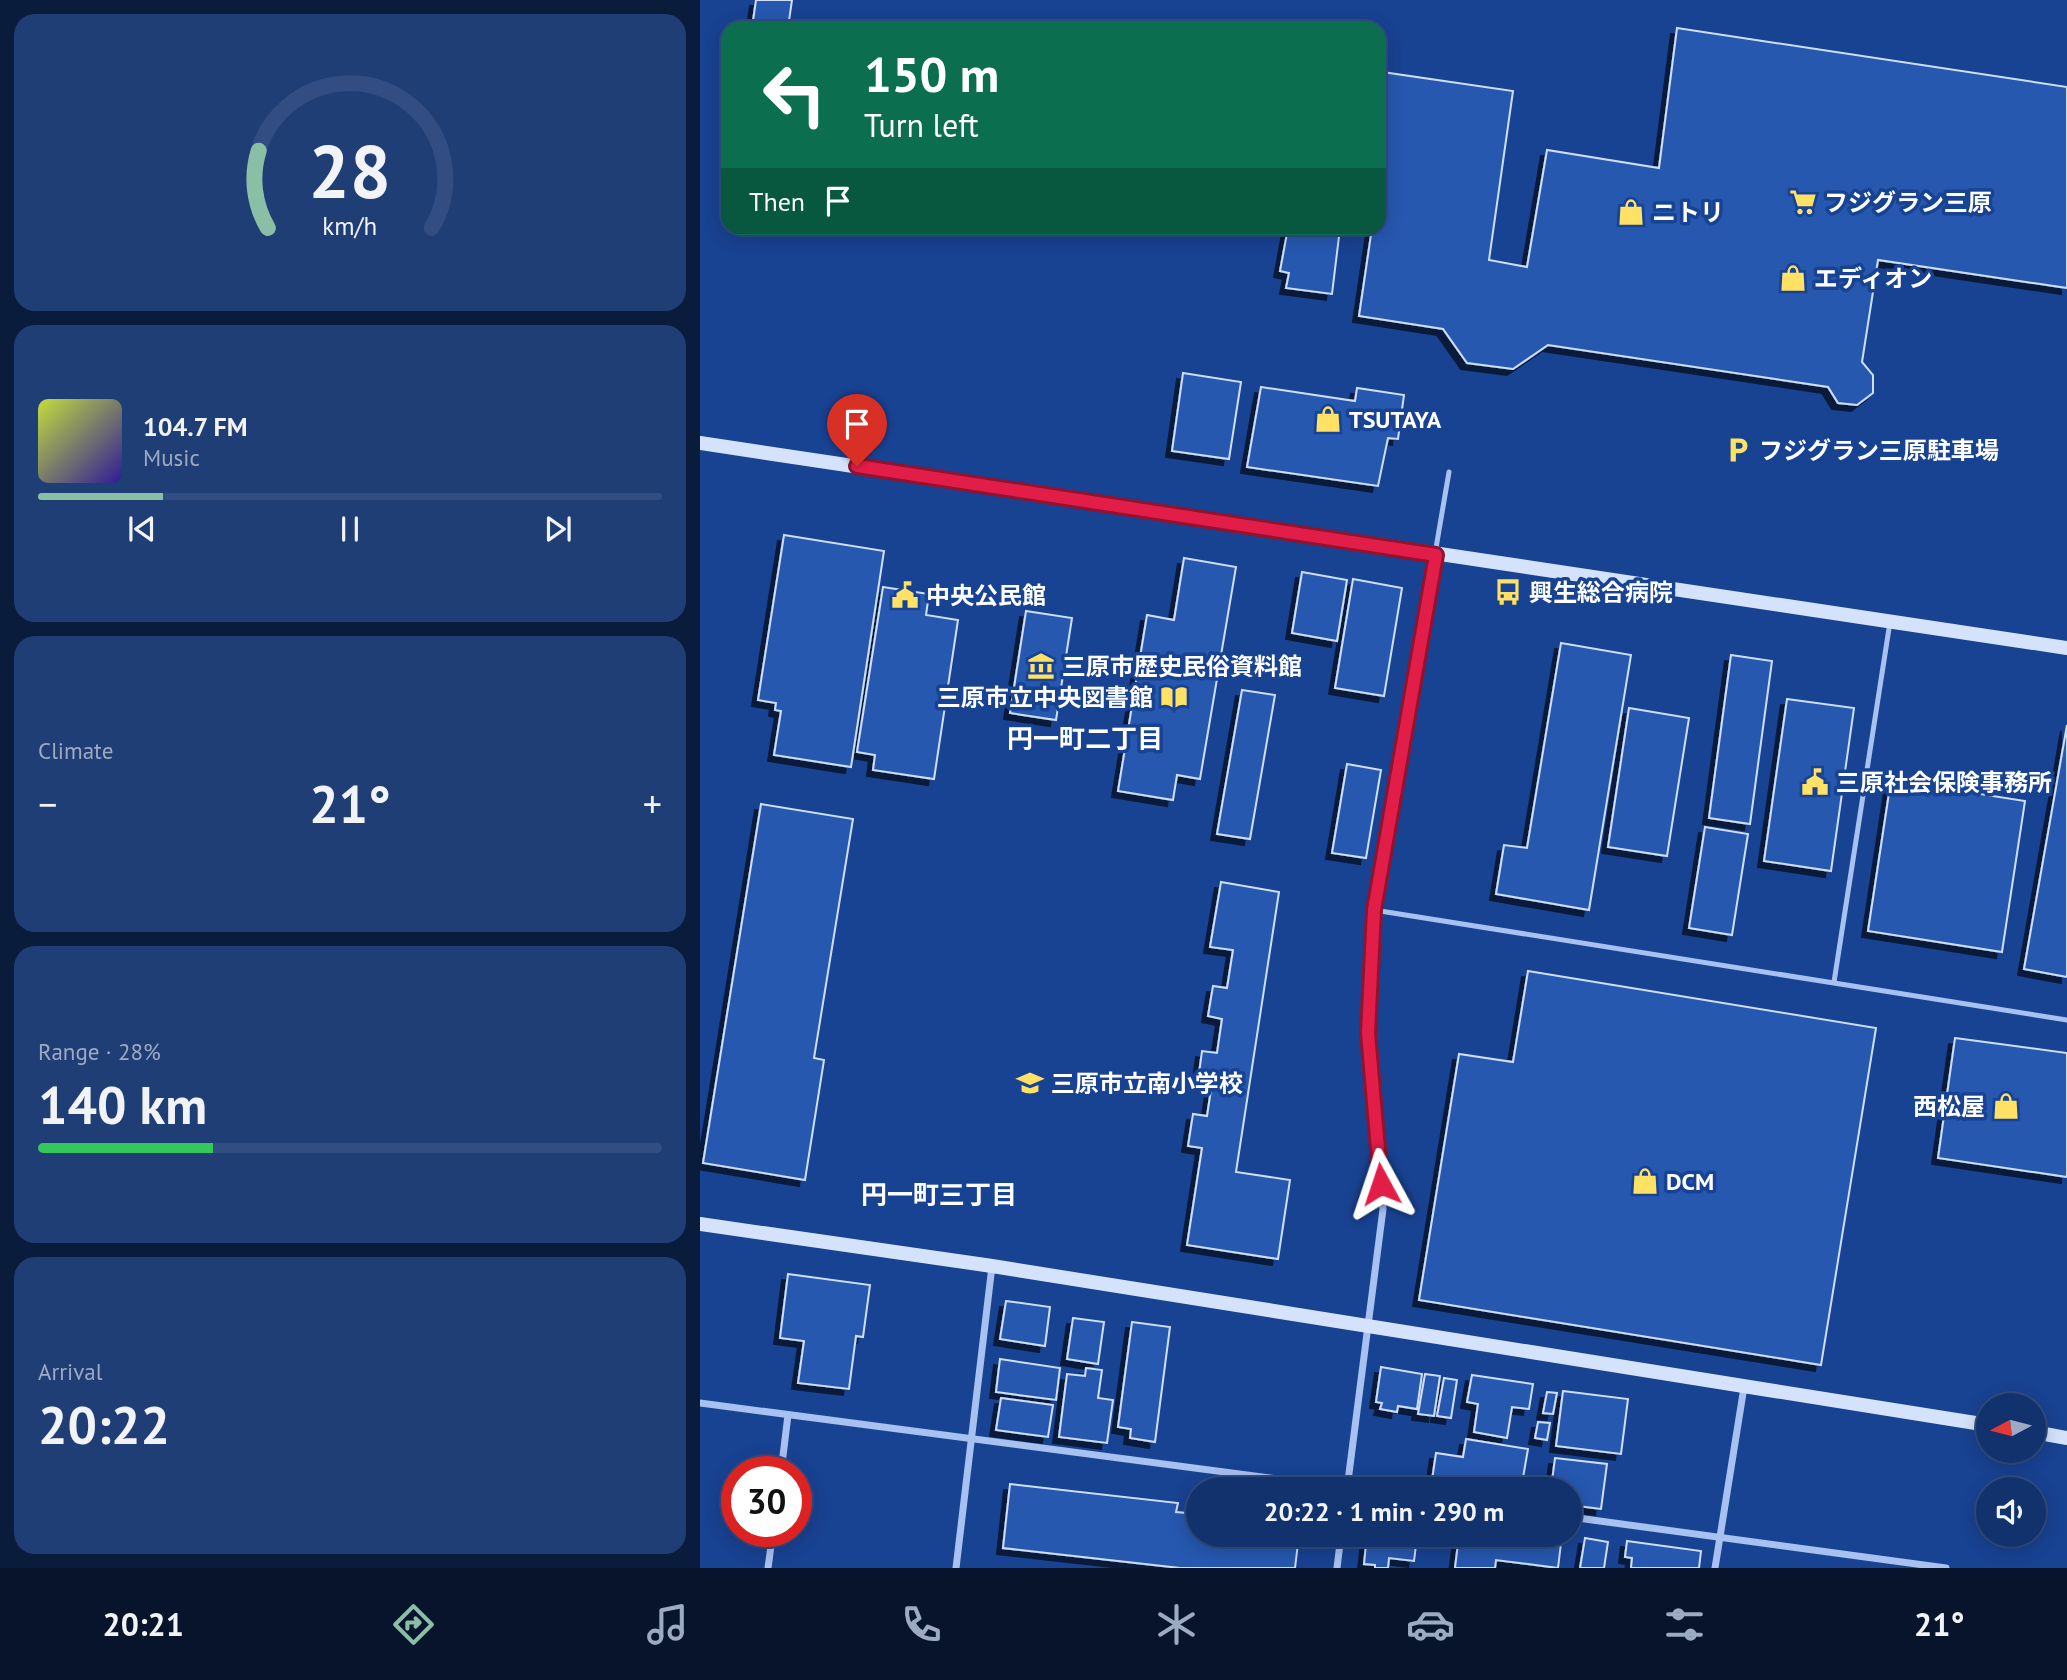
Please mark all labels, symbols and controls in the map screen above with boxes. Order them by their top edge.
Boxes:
text: 150 m [864,42,999,106]
icon: left [749,49,840,140]
text: Turn left [864,104,979,146]
text: 28 [309,125,391,219]
icon: arrive [819,182,857,220]
text: Then [749,185,805,218]
supermarket icon: フジグラン三原 [1788,187,1818,217]
place label: フジグラン三原 [1824,187,1992,218]
shop icon: ニトリ [1616,197,1646,227]
place label: ニトリ [1652,197,1724,228]
text: km/h [323,210,377,242]
shop icon: エディオン [1778,263,1808,293]
place label: エディオン [1814,263,1932,294]
pin [827,394,887,466]
shop icon: TSUTAYA [1313,404,1343,434]
place label: TSUTAYA [1349,404,1442,435]
icon: arrive [838,405,876,443]
text: 104.7 FM [143,410,248,443]
parking icon: フジグラン三原駐車場 [1723,435,1753,465]
place label: フジグラン三原駐車場 [1759,435,1999,466]
text: Music [143,443,200,472]
icon: previous [123,510,161,548]
icon: pause [331,510,369,548]
icon: next [539,510,577,548]
bus stop icon: 興生総合病院 [1493,577,1523,607]
place label: 興生総合病院 [1529,577,1673,608]
public building icon: 中央公民館 [890,580,920,610]
place label: 中央公民館 [926,580,1046,611]
museum icon: 三原市歴史民俗資料館 [1026,651,1056,681]
place label: 三原市歴史民俗資料館 [1062,651,1302,682]
place label: 三原市立中央図書館 [937,682,1153,713]
library icon: 三原市立中央図書館 [1159,682,1189,712]
district label: 円一町二丁目 [1007,722,1163,755]
text: Climate [38,736,113,765]
public building icon: 三原社会保険事務所 [1800,767,1830,797]
place label: 三原社会保険事務所 [1836,767,2052,798]
text: 21° [309,770,391,837]
text: − [38,779,57,828]
text: + [643,779,662,828]
text: Range · 28% [38,1037,161,1066]
school or university icon: 三原市立南小学校 [1015,1068,1045,1098]
place label: 三原市立南小学校 [1051,1068,1243,1099]
text: 140 km [38,1071,207,1138]
place label: 西松屋 [1913,1091,1985,1122]
shop icon: 西松屋 [1991,1091,2021,1121]
position arrow [1344,1147,1418,1221]
shop icon: DCM [1630,1166,1660,1196]
place label: DCM [1666,1166,1714,1197]
district label: 円一町三丁目 [861,1178,1017,1211]
text: Arrival [38,1357,102,1386]
text: 20:22 [38,1391,170,1458]
north arrow [1976,1393,2046,1463]
map controls [1976,1393,2046,1547]
speed limit sign: 30 [721,1456,812,1547]
button: sound [1976,1477,2046,1547]
text: 20:22 · 1 min · 290 m [1264,1495,1504,1528]
icon: directions [389,1600,438,1649]
icon: music [643,1600,692,1649]
icon: phone [897,1600,946,1649]
icon: climate [1152,1600,1201,1649]
icon: car [1406,1600,1455,1649]
icon: filters [1660,1600,1709,1649]
text: 20:21 [103,1603,184,1645]
text: 21° [1914,1603,1964,1645]

